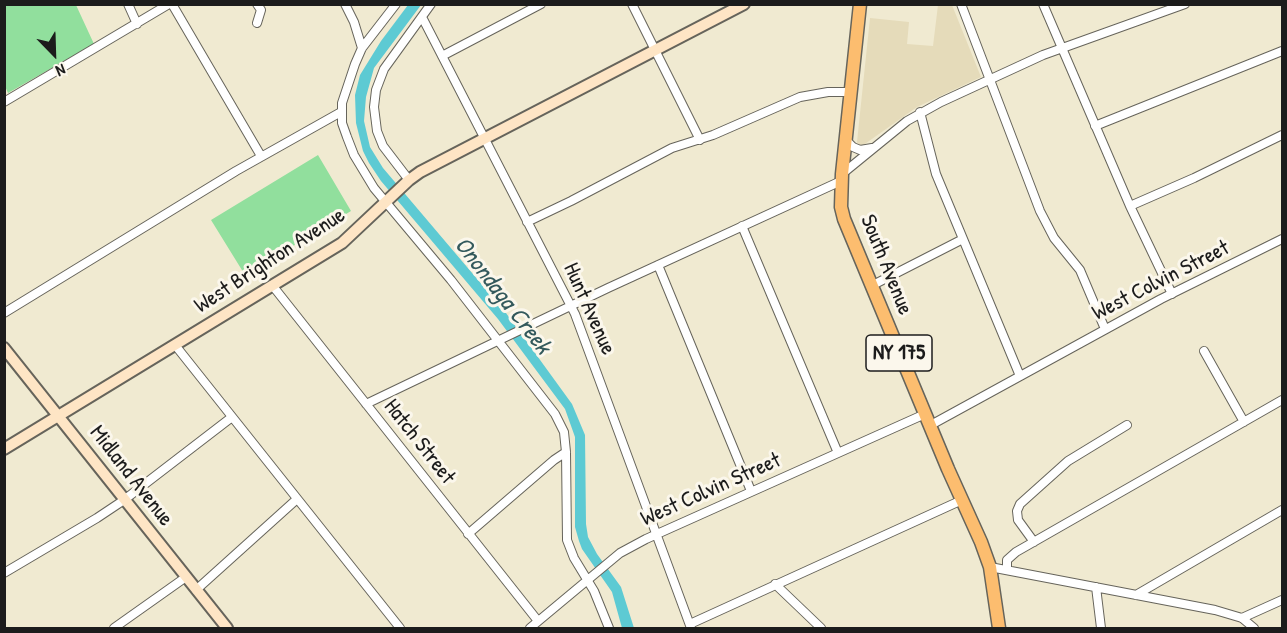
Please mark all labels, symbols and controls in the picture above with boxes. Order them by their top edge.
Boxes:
north arrow [24,24,84,84]
text: N [53,59,69,82]
street label: West Brighton Avenue [190,202,350,320]
street label: South Avenue [854,211,918,319]
water label: Onondaga Creek [447,232,557,360]
street label: West Colvin Street [1088,235,1234,327]
street label: Hunt Avenue [557,259,621,359]
road number: NY 175 [866,335,932,371]
street label: Hatch Street [378,394,460,490]
street label: Midland Avenue [84,420,178,532]
street label: West Colvin Street [637,447,785,533]

